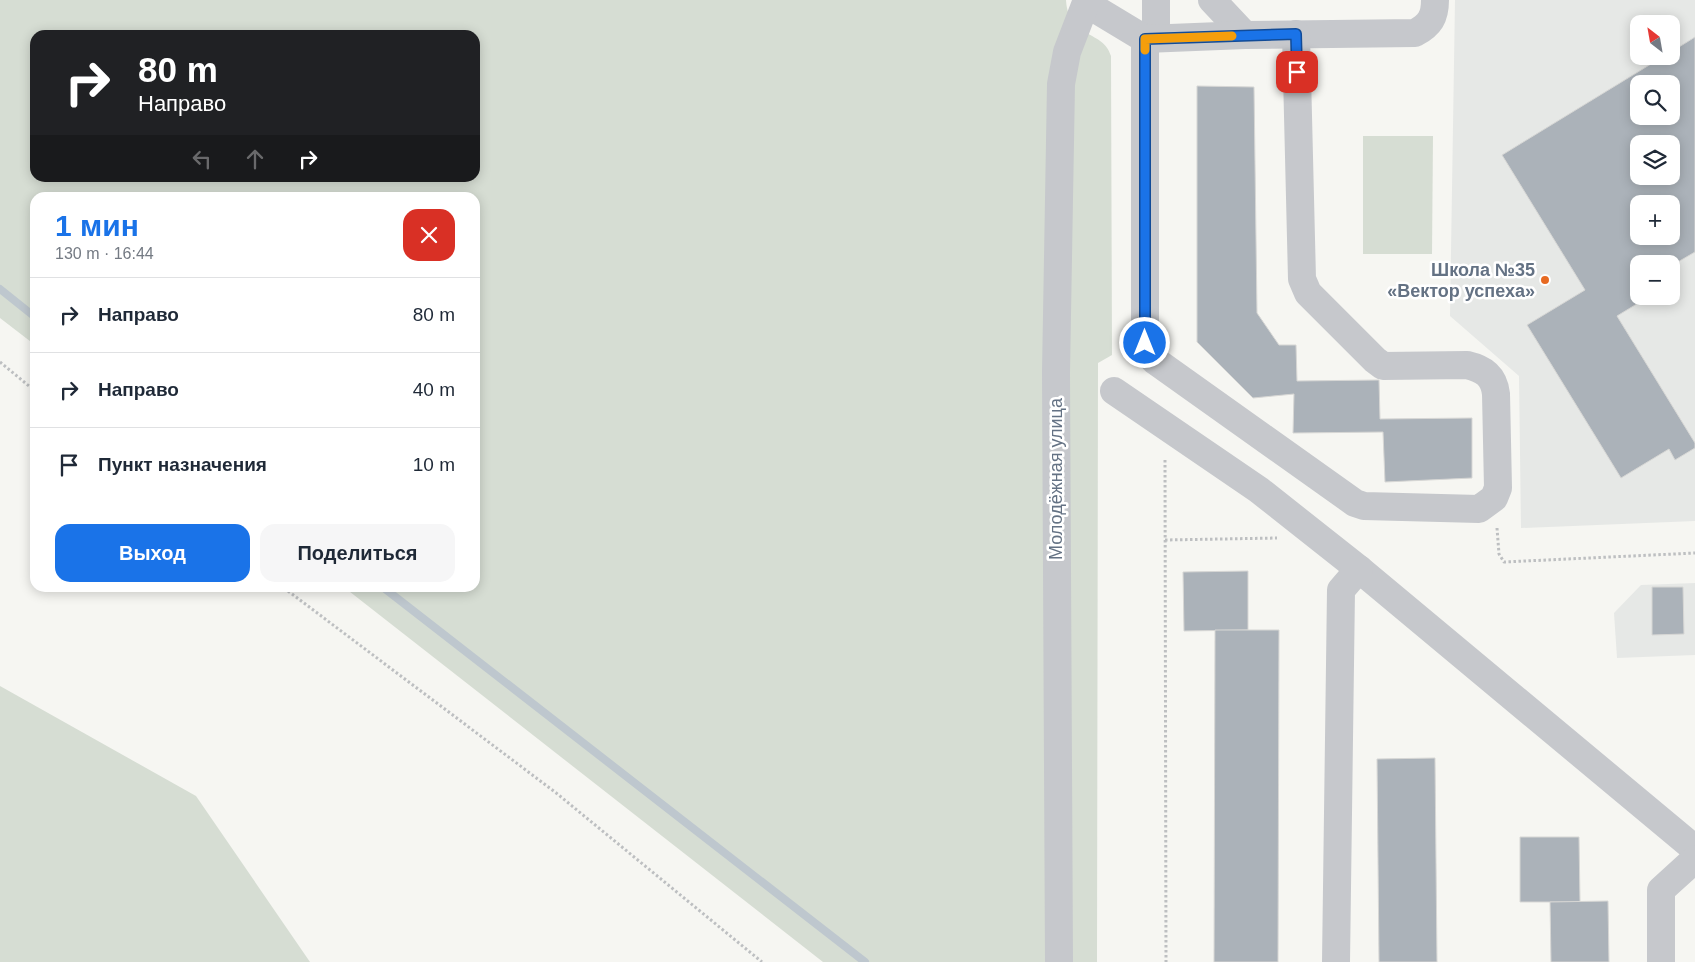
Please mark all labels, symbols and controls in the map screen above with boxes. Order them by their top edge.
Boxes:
north arrow [1630,15,1680,65]
map controls [1630,15,1680,305]
icon: right [55,50,120,115]
text: 80 m [138,50,218,89]
pin [1276,51,1318,93]
icon: arrive [1283,58,1311,86]
button: search [1630,75,1680,125]
text: Направо [138,91,226,116]
button: layers [1630,135,1680,185]
icon: left [188,145,216,173]
icon: ahead [241,145,269,173]
icon: right [294,145,322,173]
button: + [1630,195,1680,245]
text: 1 мин [55,209,139,242]
button: close [403,209,455,261]
text: 130 m · 16:44 [55,245,154,262]
button: − [1630,255,1680,305]
place label: Школа №35 «Вектор успеха» [1387,260,1535,301]
marker: Школа №35 «Вектор успеха» [1539,274,1551,286]
icon: right [55,301,83,329]
text: Направо [98,304,179,325]
text: 80 m [413,304,455,325]
position arrow [1118,316,1170,368]
icon: right [55,376,83,404]
text: Направо [98,379,179,400]
text: 40 m [413,379,455,400]
street label: Молодёжная улица [1046,397,1066,560]
icon: arrive [55,451,83,479]
text: Пункт назначения [98,454,267,475]
text: 10 m [413,454,455,475]
button: Выход [55,524,250,582]
button: Поделиться [260,524,455,582]

